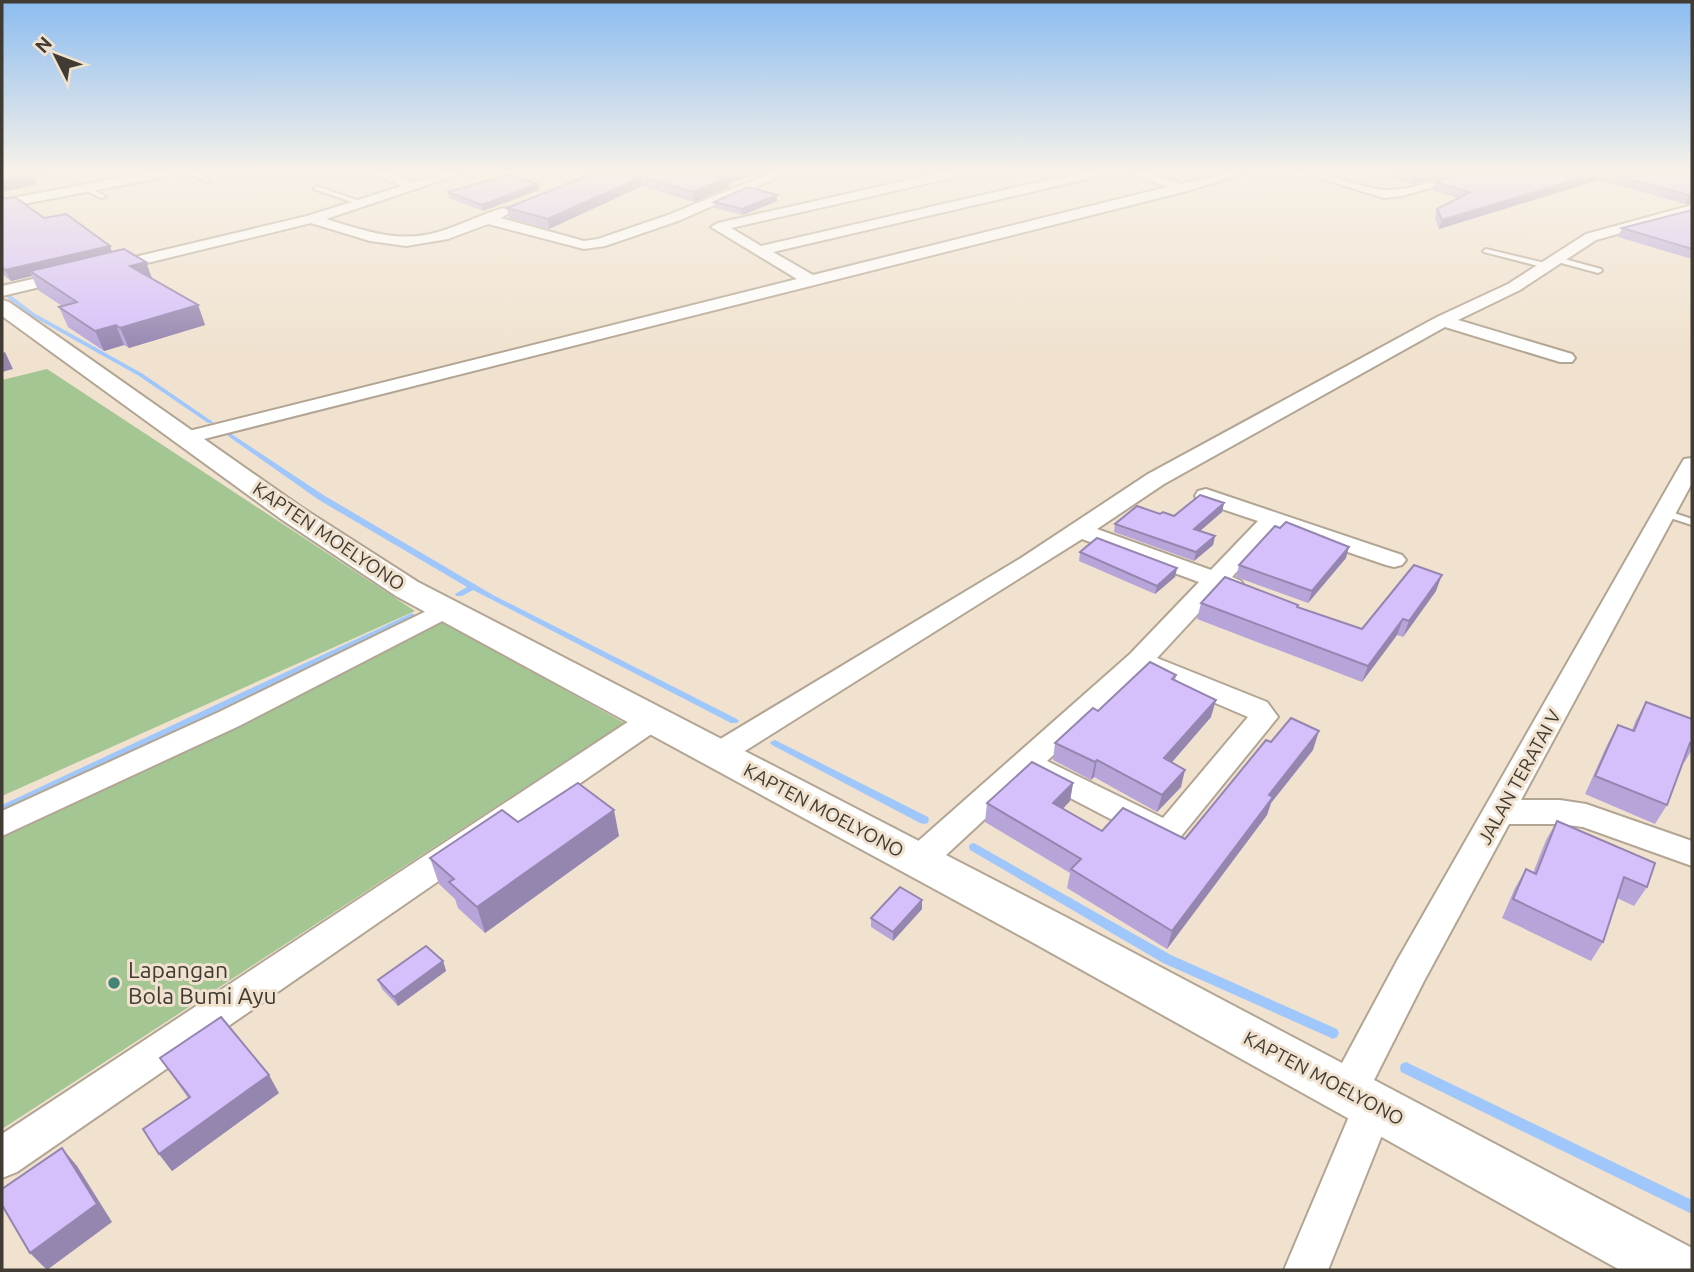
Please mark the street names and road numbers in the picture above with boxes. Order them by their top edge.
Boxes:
street label: KAPTEN MOELYONO [249,477,409,595]
street label: JALAN TERATAI V [1473,706,1565,848]
street label: KAPTEN MOELYONO [740,758,908,862]
street label: KAPTEN MOELYONO [1240,1026,1408,1130]

